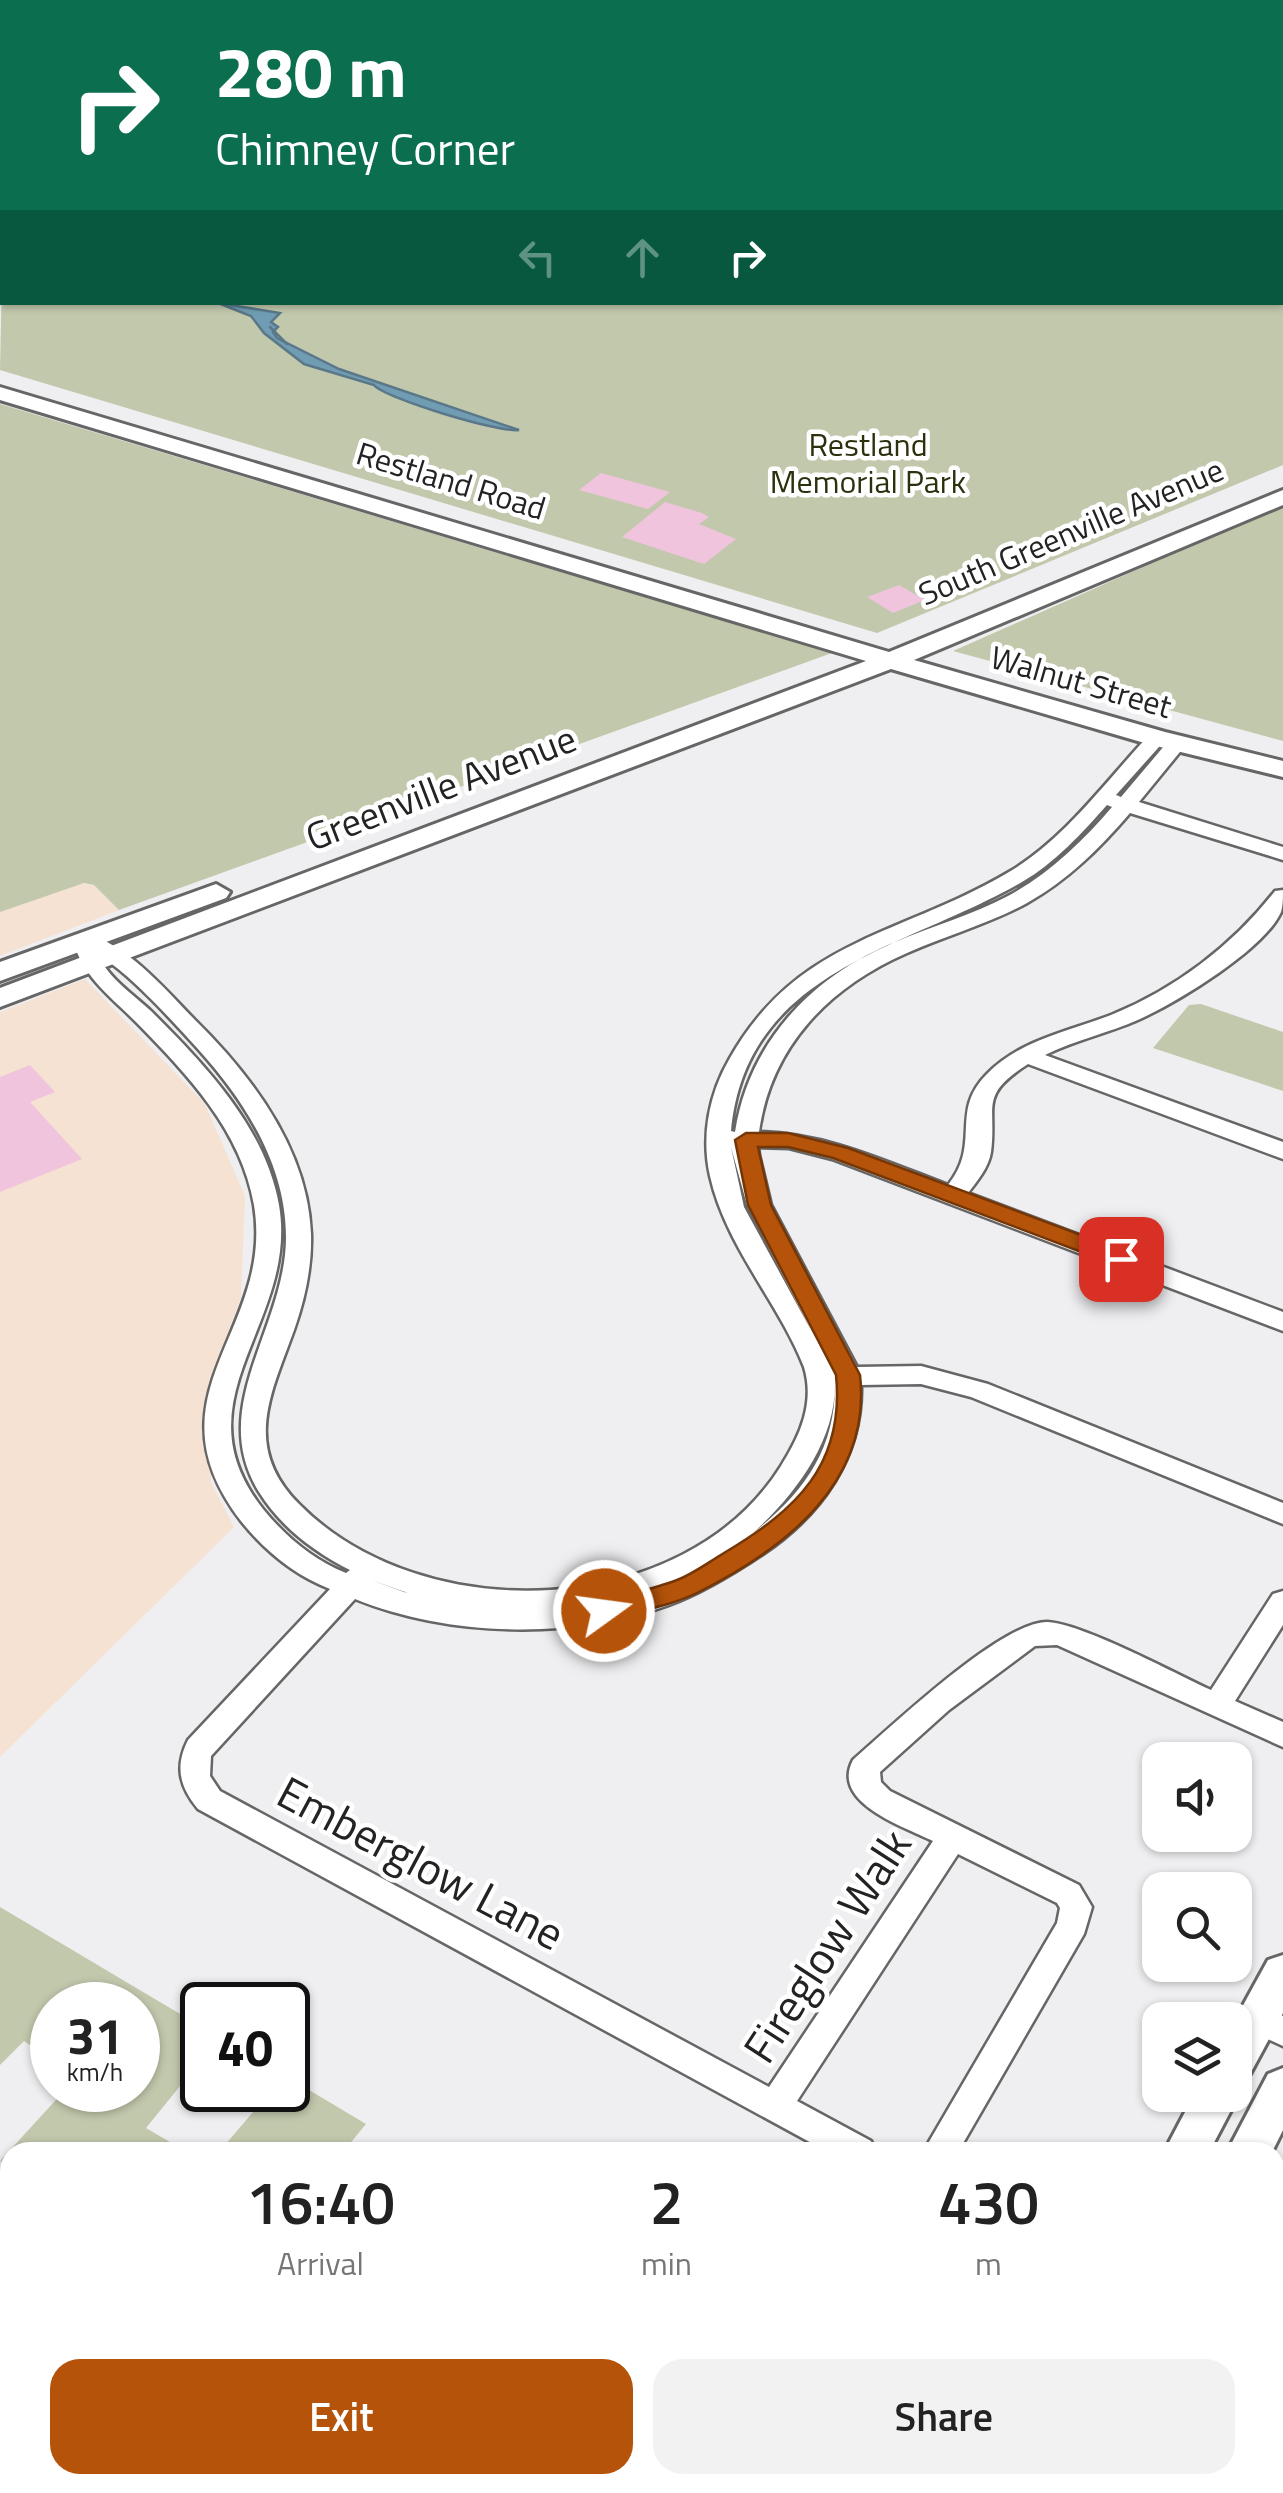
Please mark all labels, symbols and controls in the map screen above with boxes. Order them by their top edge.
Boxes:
text: 280 m [215,18,407,124]
icon: right [50,40,180,170]
text: Chimney Corner [215,114,515,182]
icon: left [510,230,565,285]
icon: ahead [615,230,670,285]
icon: right [720,230,775,285]
park label: Restland Memorial Park [770,420,966,505]
street label: Restland Road [351,429,552,532]
street label: South Greenville Avenue [911,445,1230,617]
street label: Walnut Street [985,632,1177,730]
street label: Greenville Avenue [297,709,584,865]
pin [1079,1217,1164,1302]
icon: arrive [1094,1232,1149,1287]
position arrow [552,1559,656,1663]
map controls [1142,1742,1252,2112]
button: sound [1142,1742,1252,1852]
street label: Emberglow Lane [266,1758,577,1966]
street label: Fireglow Walk [725,1815,927,2076]
button: search [1142,1872,1252,1982]
speed limit sign: 40 [180,1982,310,2112]
text: 31 [67,1997,123,2073]
button: layers [1142,2002,1252,2112]
text: km/h [67,2053,123,2091]
text: 16:40 [246,2156,395,2247]
text: 2 [650,2156,683,2247]
text: 430 [938,2156,1039,2247]
text: Arrival [277,2239,364,2287]
text: min [641,2239,692,2287]
text: m [975,2239,1002,2287]
button: Exit [50,2359,633,2474]
button: Share [653,2359,1235,2474]

